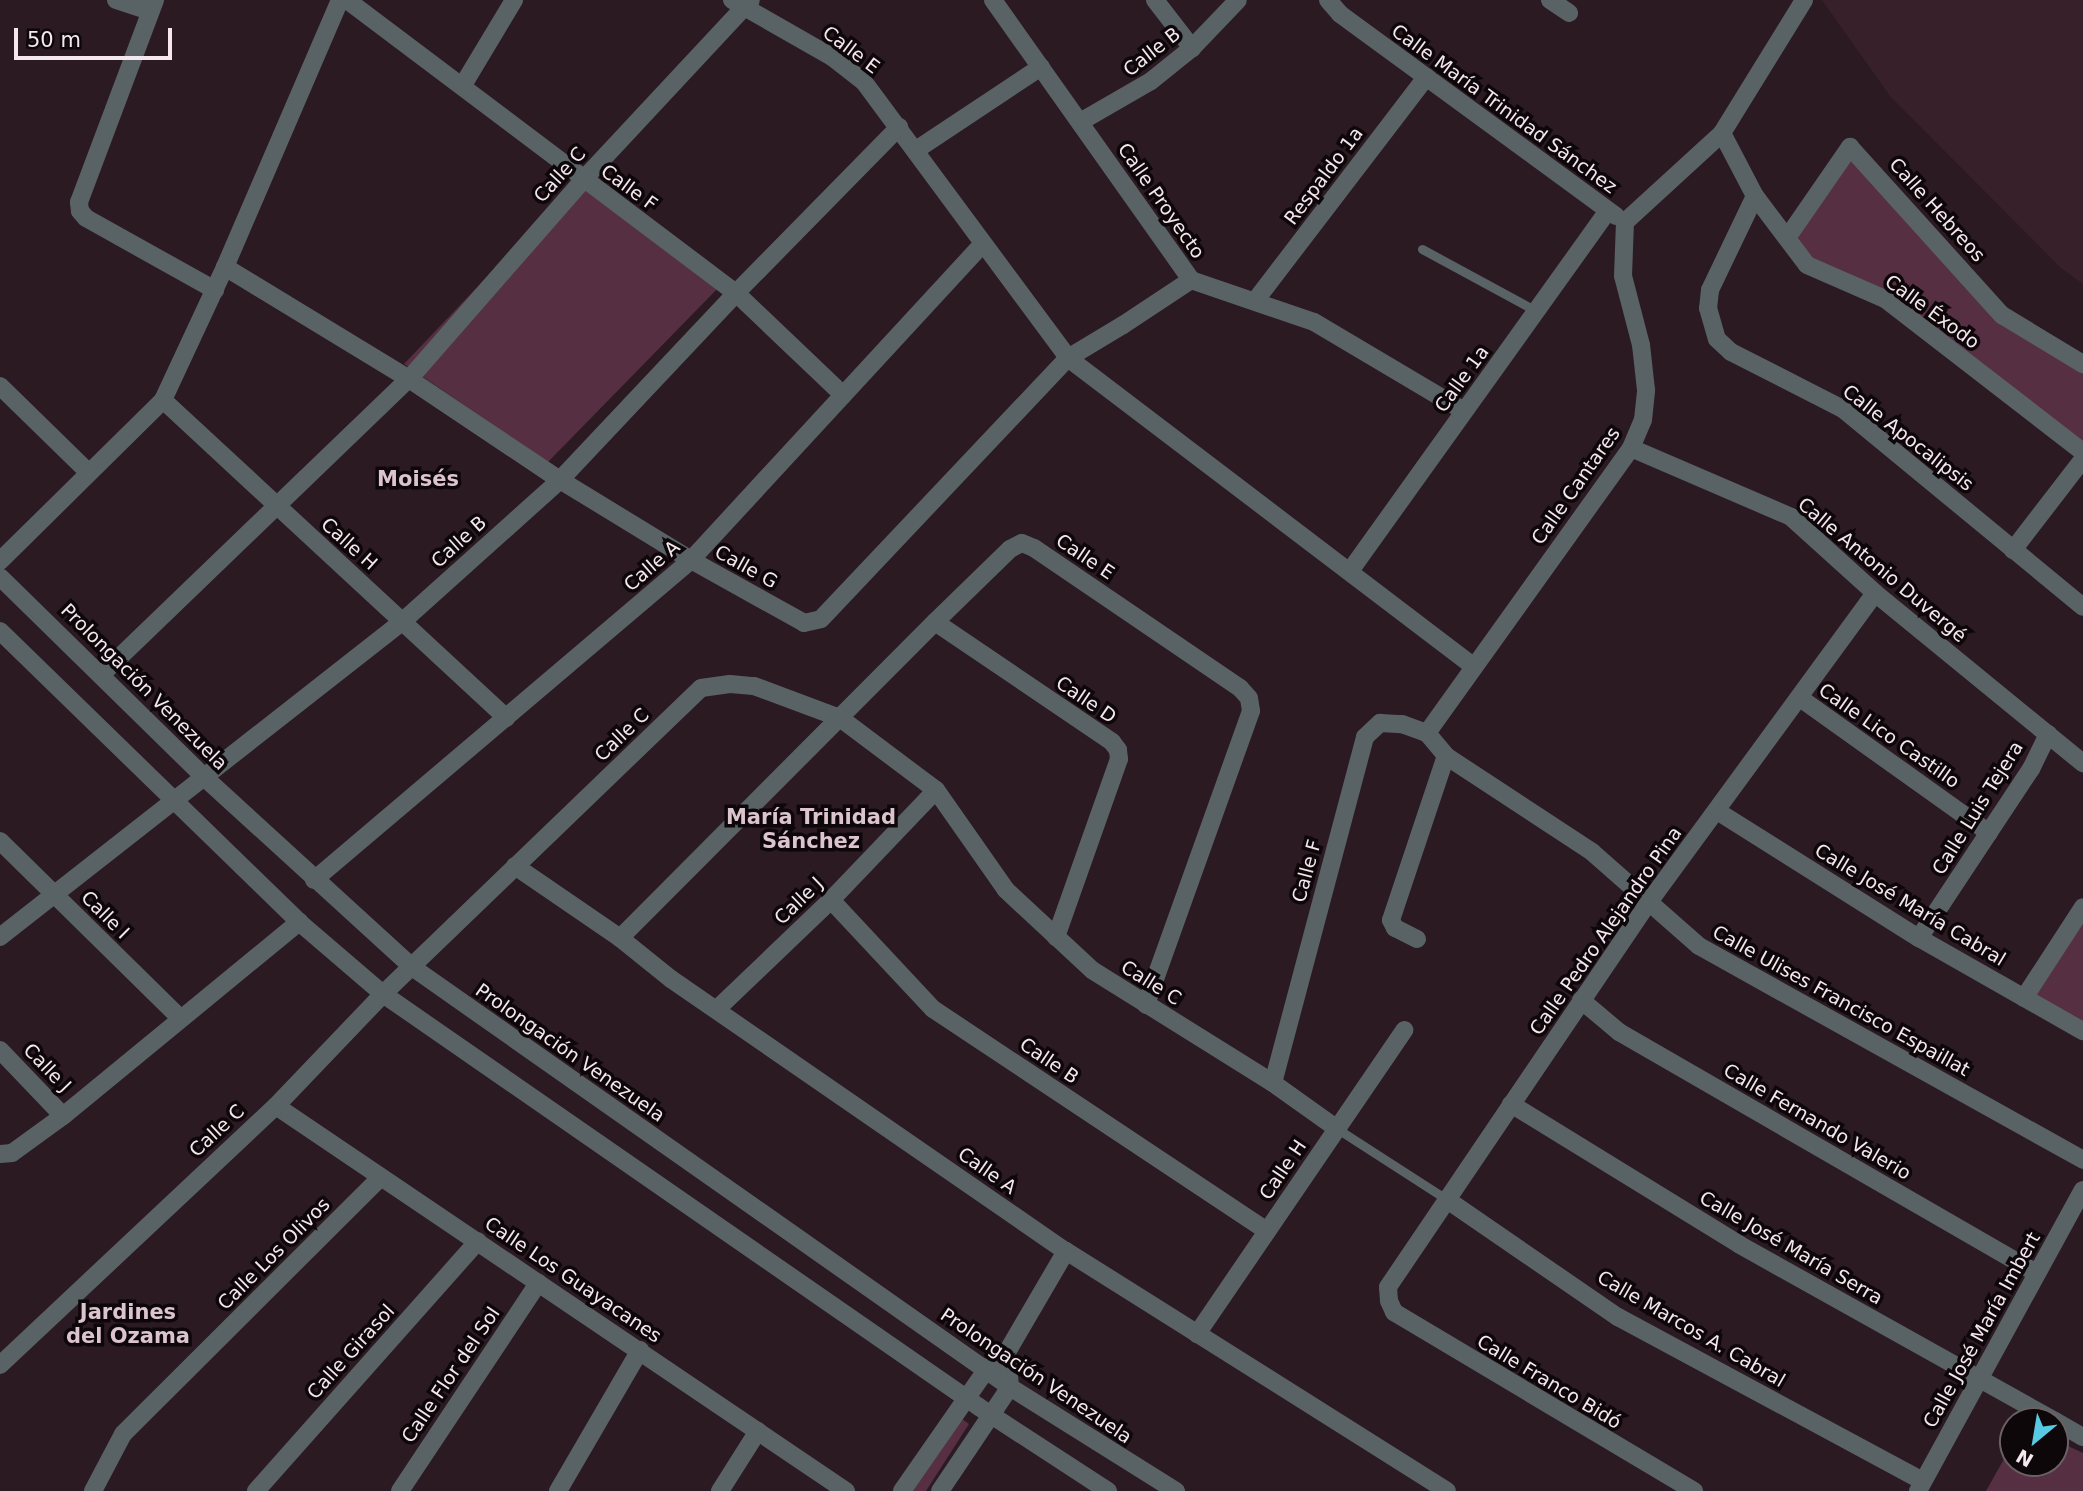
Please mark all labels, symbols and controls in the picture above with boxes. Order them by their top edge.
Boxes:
scale bar [18,14,175,58]
street label: Calle María Trinidad Sánchez [1387,20,1621,198]
street label: Calle E [818,21,884,79]
street label: Calle B [1119,23,1185,81]
text: 50 m [27,28,81,52]
street label: Respaldo 1a [1280,123,1368,229]
street label: Calle Proyecto [1113,139,1209,263]
street label: Calle C [529,143,591,207]
street label: Calle Hebreos [1884,153,1990,267]
street label: Calle F [596,160,662,216]
street label: Calle Éxodo [1880,270,1984,354]
street label: Calle 1a [1430,341,1494,417]
street label: Calle Apocalipsis [1838,380,1978,496]
street label: Calle Cantares [1527,423,1625,549]
district label: Moisés [377,466,459,492]
street label: Calle Antonio Duvergé [1793,493,1971,647]
street label: Calle B [427,511,491,573]
street label: Calle H [316,513,382,575]
street label: Calle E [1052,529,1118,585]
street label: Calle A [620,536,684,596]
street label: Calle G [711,541,781,593]
street label: Prolongación Venezuela [56,599,232,775]
street label: Calle D [1052,672,1120,728]
street label: Calle Lico Castillo [1814,679,1964,793]
street label: Calle C [590,704,654,766]
street label: Calle Luis Tejera [1928,737,2028,879]
district label: María Trinidad Sánchez [726,804,896,854]
street label: Calle Pedro Alejandro Pina [1525,823,1687,1039]
street label: Calle F [1288,837,1326,905]
street label: Calle José María Cabral [1810,839,2010,971]
street label: Calle J [770,872,828,930]
street label: Calle I [76,886,134,944]
street label: Calle Ulises Francisco Espaillat [1708,921,1974,1081]
street label: Calle C [1117,956,1185,1010]
street label: Prolongación Venezuela [471,979,669,1127]
street label: Calle B [1015,1033,1083,1089]
street label: Calle J [18,1039,76,1097]
street label: Calle Fernando Valerio [1719,1059,1915,1185]
street label: Calle C [185,1100,249,1162]
street label: Calle H [1255,1136,1311,1204]
street label: Calle A [953,1143,1021,1199]
street label: Calle José María Serra [1695,1186,1887,1310]
street label: Calle Los Olivos [213,1193,335,1315]
street label: Calle Los Guayacanes [480,1212,666,1348]
street label: Calle José María Imbert [1919,1228,2045,1432]
street label: Calle Marcos A. Cabral [1593,1266,1789,1392]
district label: Jardines del Ozama [66,1299,190,1349]
street label: Calle Girasol [303,1300,399,1404]
street label: Calle Flor del Sol [397,1303,505,1447]
street label: Prolongación Venezuela [936,1303,1136,1449]
street label: Calle Franco Bidó [1473,1330,1625,1434]
north arrow [1999,1407,2069,1477]
text: N [2012,1445,2037,1472]

